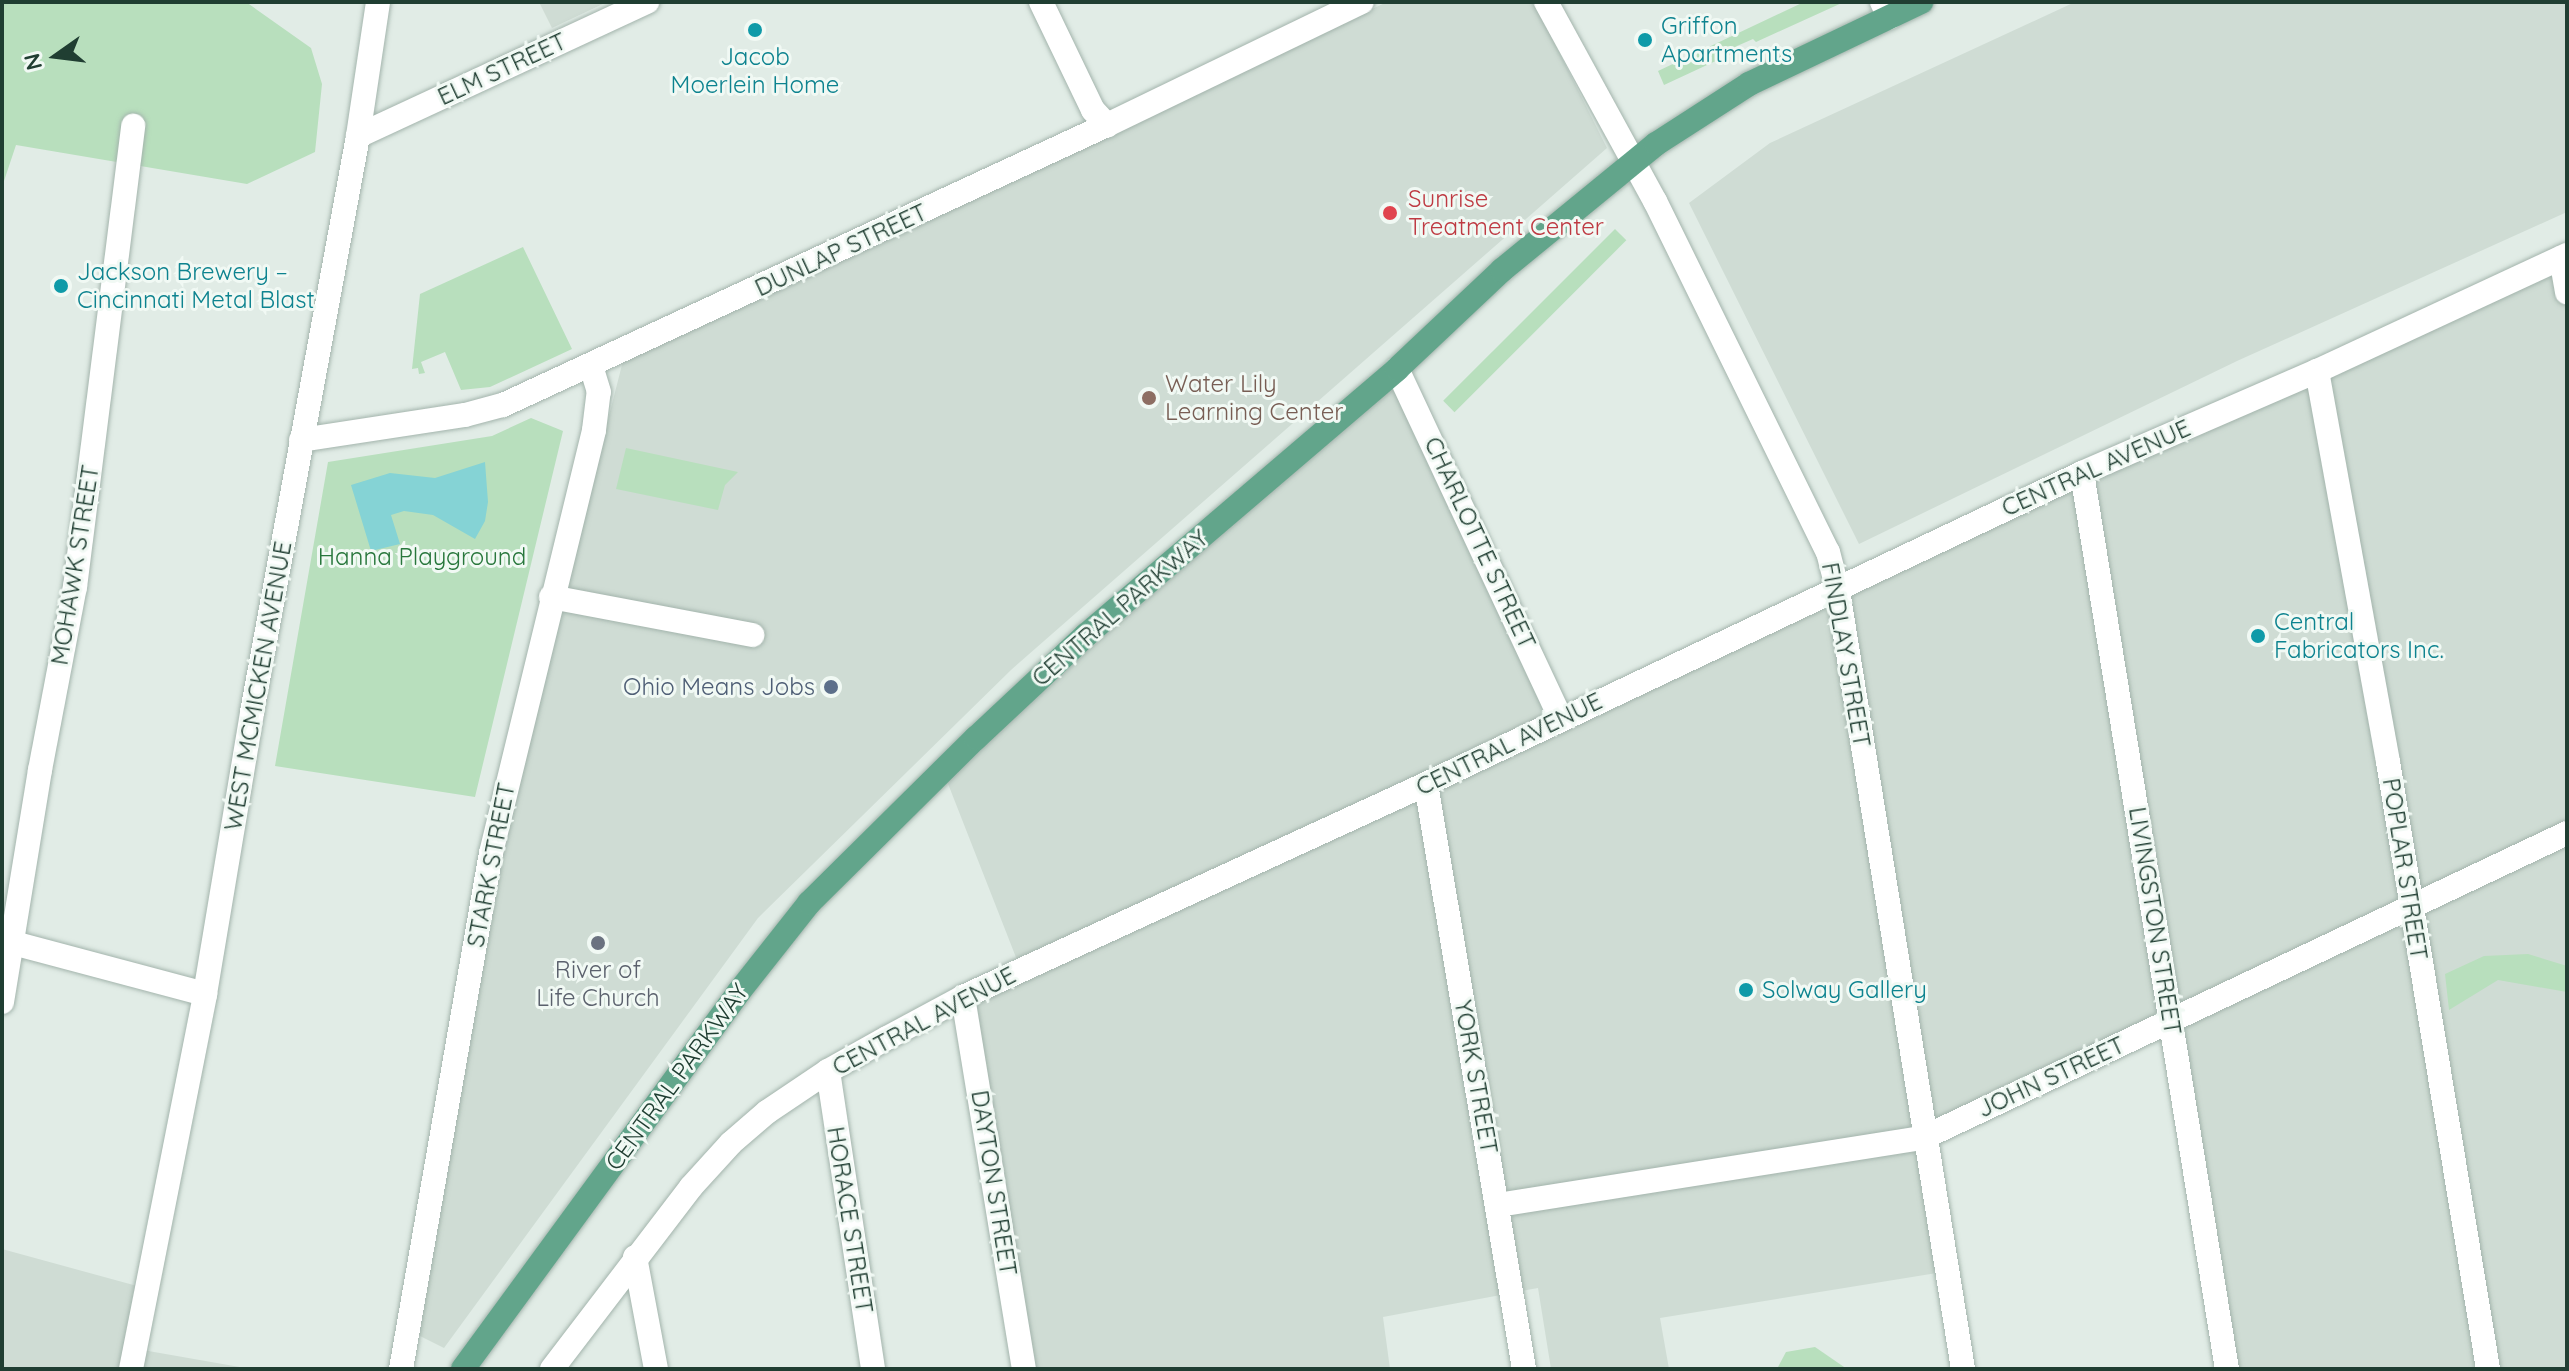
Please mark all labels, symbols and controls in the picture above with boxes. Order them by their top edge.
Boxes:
place label: Griffon Apartments [1661,12,1792,68]
north arrow [16,16,96,96]
marker: Jacob Moerlein Home [746,21,764,39]
street label: ELM STREET [433,27,571,111]
marker: Griffon Apartments [1636,31,1654,49]
place label: Jacob Moerlein Home [671,43,839,99]
text: N [17,51,48,73]
place label: Sunrise Treatment Center [1408,185,1604,241]
street label: DUNLAP STREET [750,197,932,303]
marker: Sunrise Treatment Center [1379,202,1401,224]
place label: Jackson Brewery – Cincinnati Metal Blast [77,258,315,314]
marker: Jackson Brewery – Cincinnati Metal Blast [52,277,70,295]
place label: Water Lily Learning Center [1165,370,1344,426]
marker: Water Lily Learning Center [1140,389,1158,407]
street label: CENTRAL AVENUE [1997,413,2195,523]
street label: CHARLOTTE STREET [1418,432,1542,654]
street label: MOHAWK STREET [45,463,105,667]
street label: CENTRAL PARKWAY [1026,524,1214,692]
street label: WEST MCMICKEN AVENUE [218,539,298,833]
park label: Hanna Playground [318,543,526,571]
street label: FINDLAY STREET [1816,560,1876,750]
place label: Central Fabricators Inc. [2274,608,2444,664]
marker: Central Fabricators Inc. [2249,627,2267,645]
place label: Ohio Means Jobs [623,673,815,701]
marker: Ohio Means Jobs [822,678,840,696]
street label: CENTRAL AVENUE [1411,686,1607,802]
street label: POPLAR STREET [2376,776,2434,962]
street label: STARK STREET [461,780,521,950]
street label: LIVINGSTON STREET [2123,805,2187,1037]
marker: River of Life Church [589,934,607,952]
place label: River of Life Church [536,956,660,1012]
street label: CENTRAL AVENUE [827,961,1021,1081]
place label: Solway Gallery [1762,976,1927,1004]
street label: CENTRAL PARKWAY [600,978,754,1176]
marker: Solway Gallery [1737,981,1755,999]
street label: YORK STREET [1448,998,1504,1156]
street label: JOHN STREET [1973,1030,2129,1124]
street label: DAYTON STREET [965,1088,1023,1278]
street label: HORACE STREET [821,1124,879,1316]

